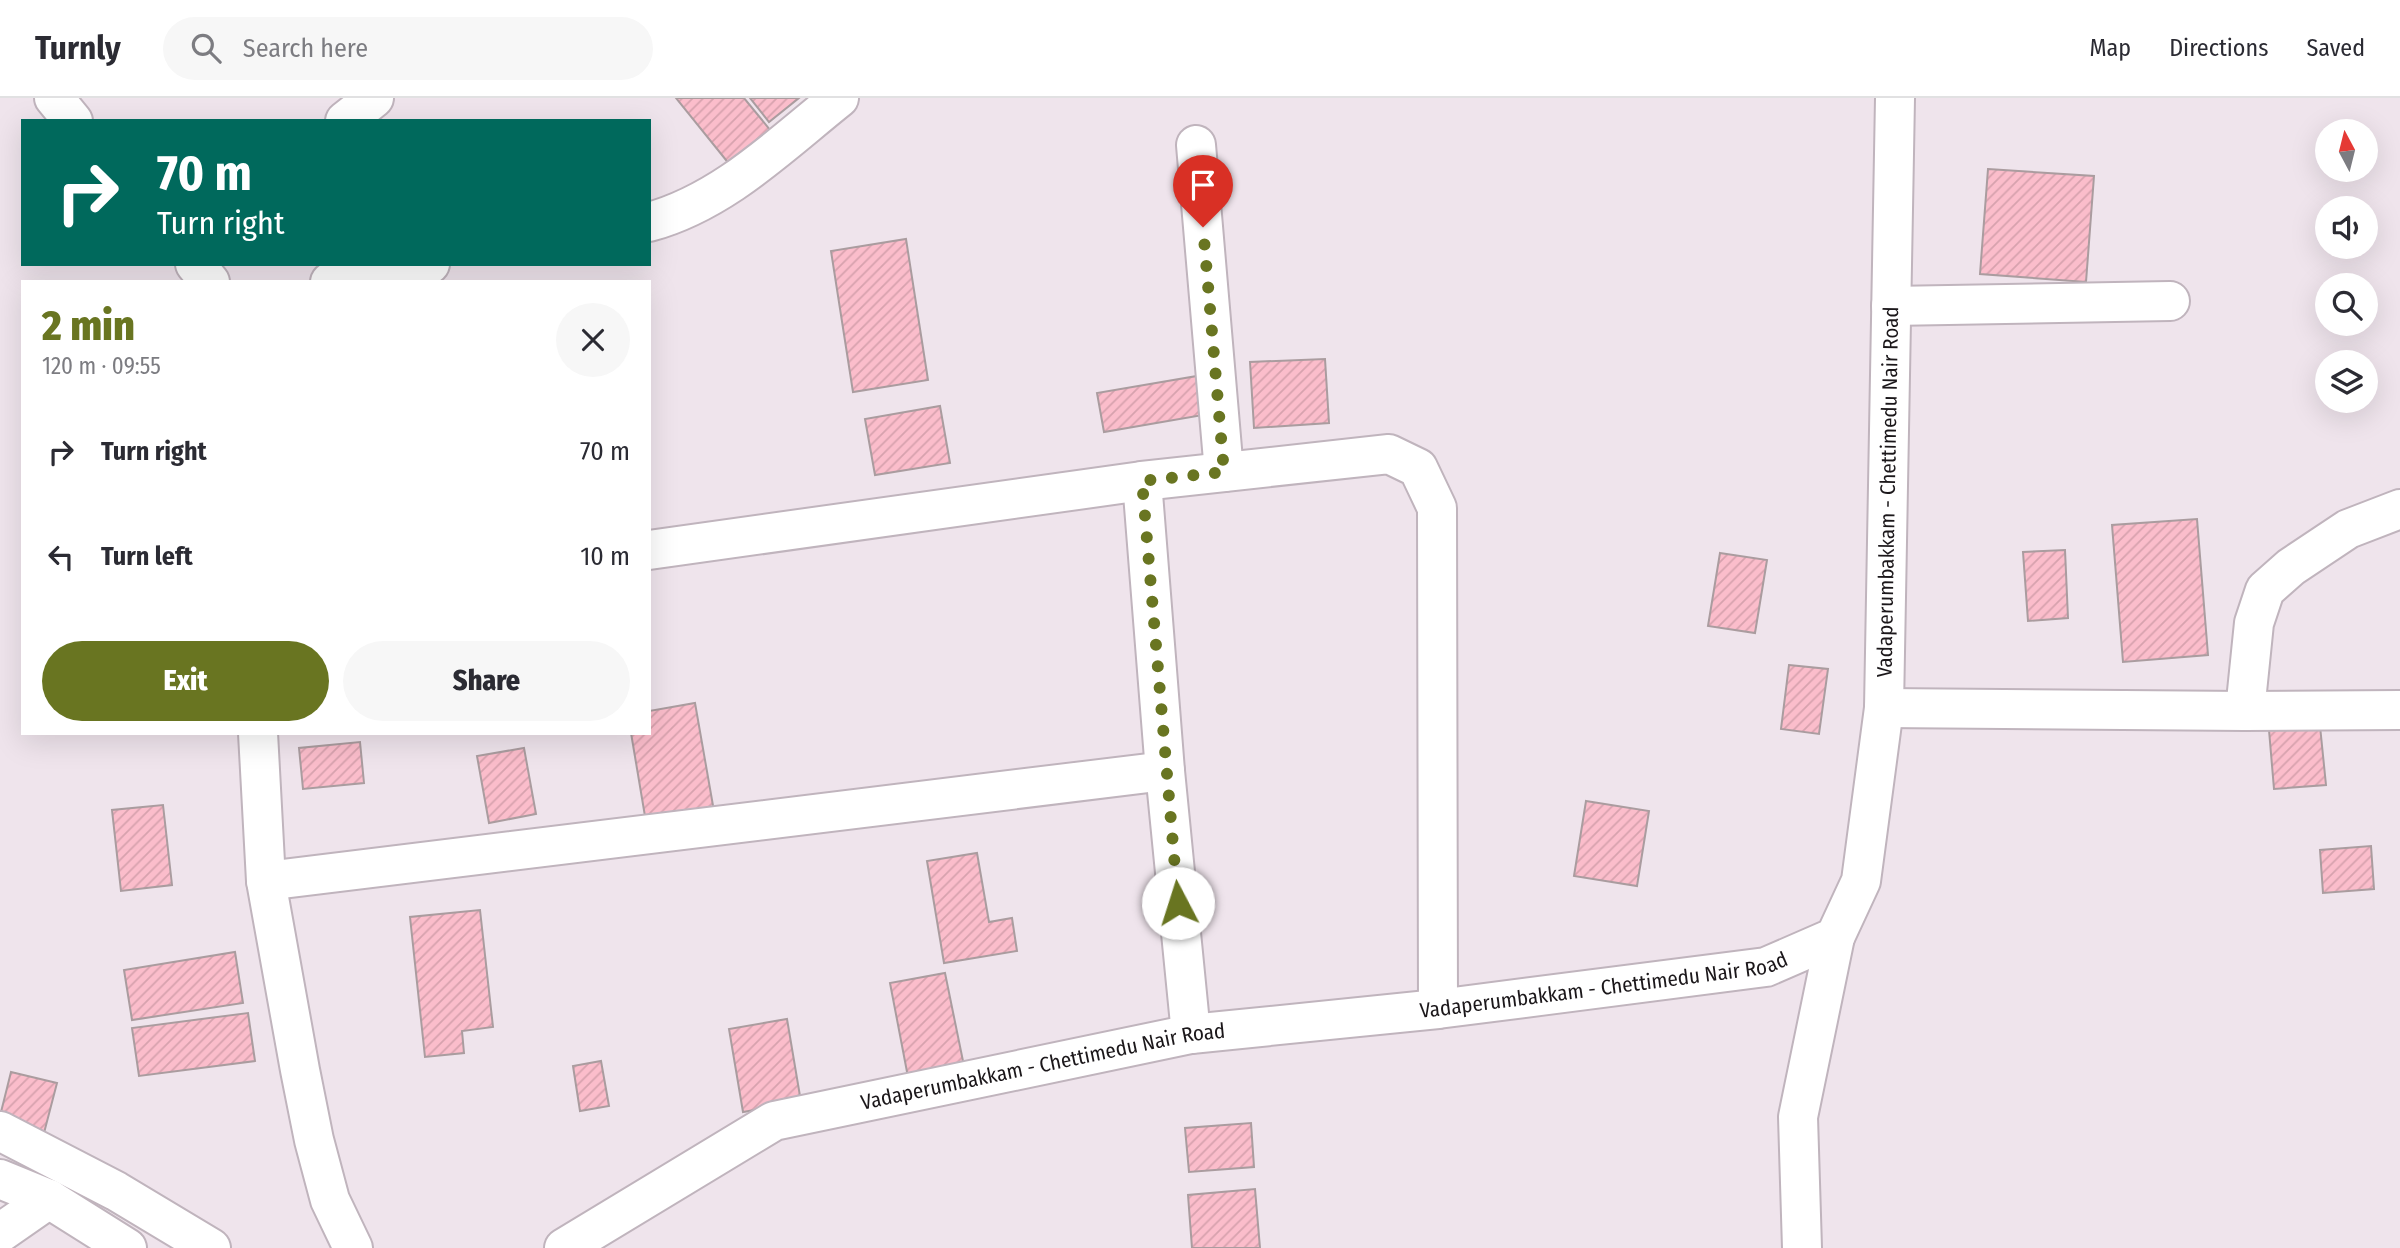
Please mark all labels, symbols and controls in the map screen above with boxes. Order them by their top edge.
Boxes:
search box [163,17,653,80]
text: Turnly [35,28,121,68]
icon: search [187,29,225,67]
text: Search here [243,33,368,64]
text: Map [2090,34,2131,62]
text: Directions [2169,34,2268,62]
text: Saved [2306,34,2365,62]
north arrow [2315,119,2378,182]
map controls [2315,119,2378,413]
text: 70 m [157,144,252,203]
icon: right [42,147,133,238]
pin [1173,155,1233,227]
icon: arrive [1184,166,1222,204]
button: sound [2315,196,2378,259]
text: Turn right [157,204,284,242]
button: search [2315,273,2378,336]
text: 2 min [42,301,135,351]
button: close [556,303,630,377]
street label: Vadaperumbakkam - Chettimedu Nair Road [1872,306,1904,678]
button: layers [2315,350,2378,413]
text: 120 m · 09:55 [42,352,161,380]
icon: right [42,433,80,471]
text: Turn right [101,436,207,467]
text: 70 m [580,436,630,467]
icon: left [42,538,80,576]
text: Turn left [101,541,193,572]
text: 10 m [580,541,630,572]
button: Exit [42,641,329,721]
button: Share [343,641,630,721]
position arrow [1141,866,1215,940]
street label: Vadaperumbakkam - Chettimedu Nair Road [1418,946,1792,1024]
street label: Vadaperumbakkam - Chettimedu Nair Road [858,1018,1226,1116]

